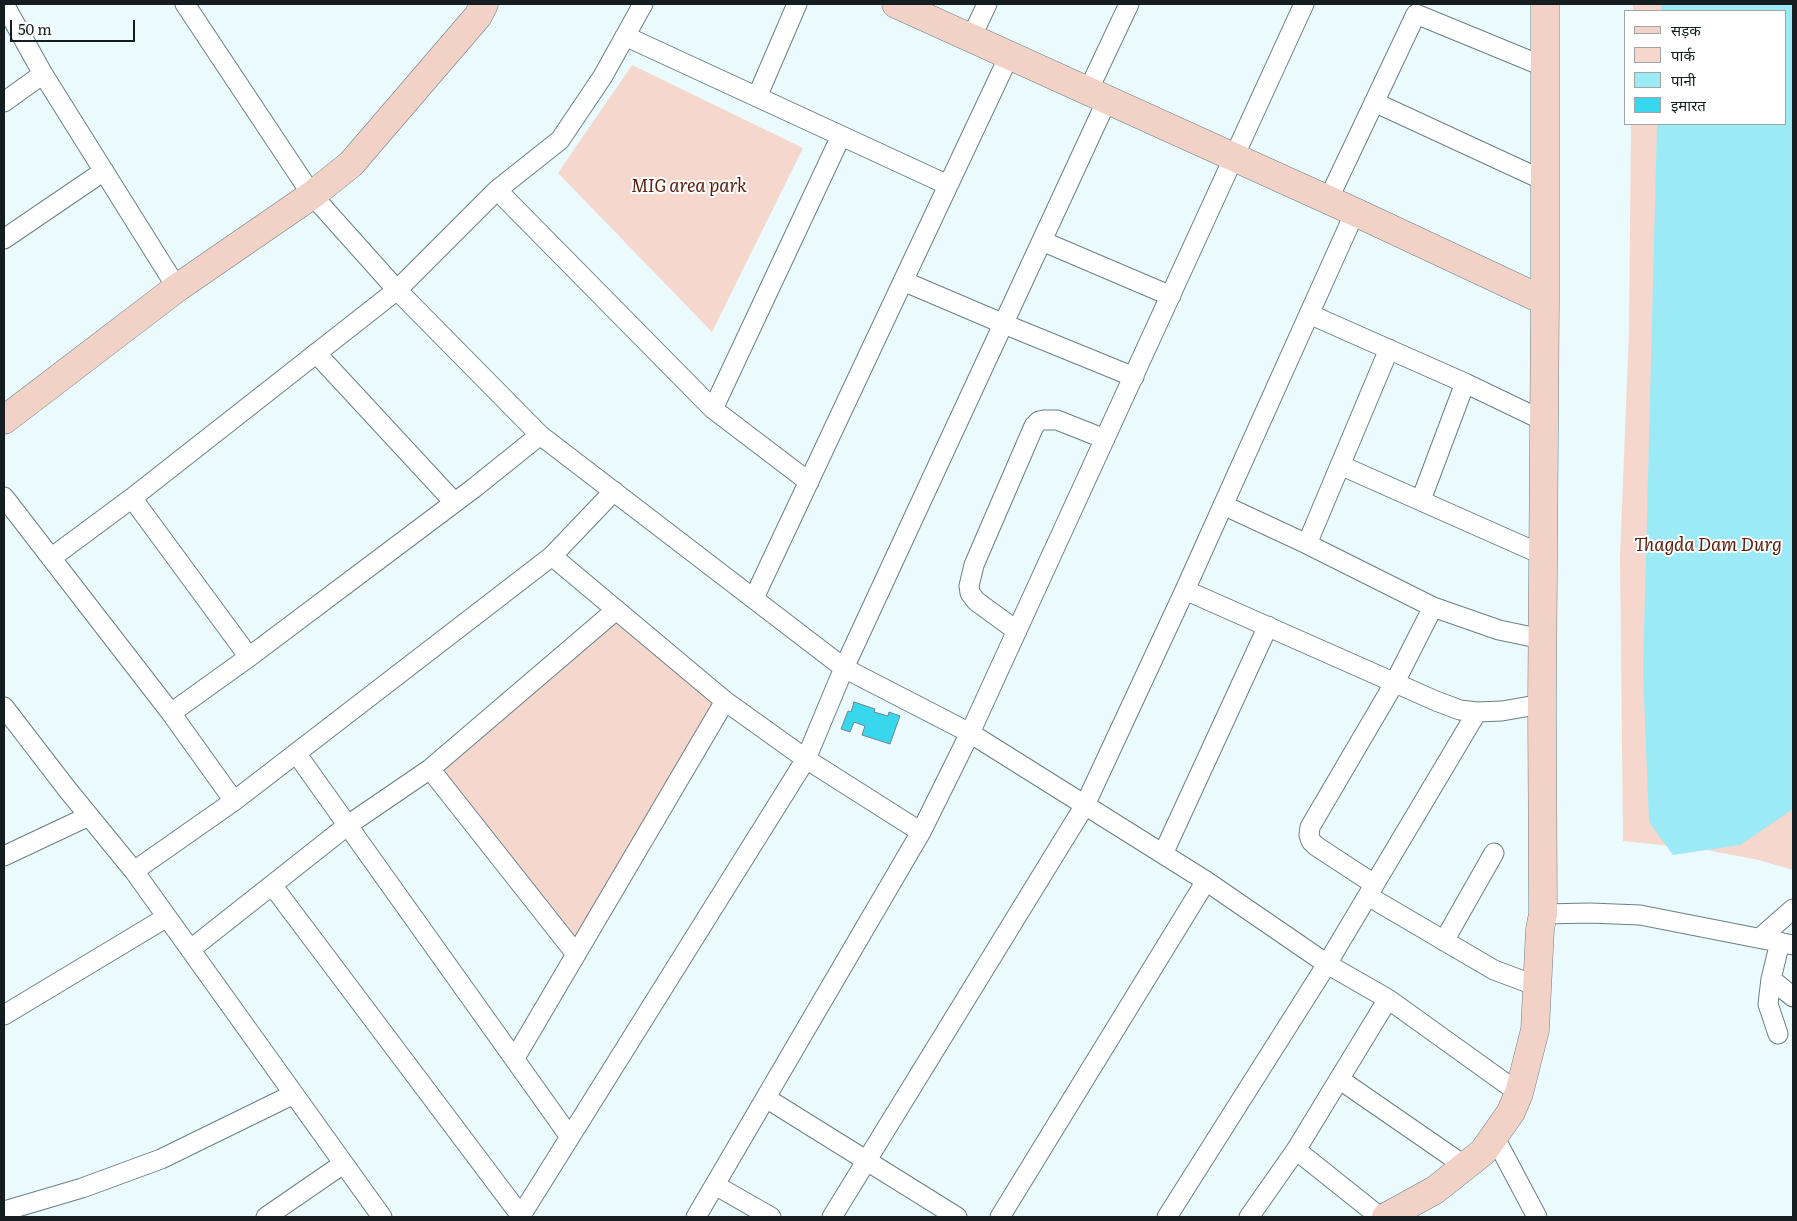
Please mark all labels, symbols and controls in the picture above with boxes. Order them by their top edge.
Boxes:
scale bar [12,10,138,42]
legend [1624,10,1787,125]
text: 50 m [18,17,52,40]
text: सड़क [1671,18,1701,41]
text: पार्क [1671,43,1695,66]
text: पानी [1671,68,1696,91]
text: इमारत [1671,93,1706,116]
park label: MIG area park [631,176,747,198]
park label: Thagda Dam Durg [1634,535,1782,557]

